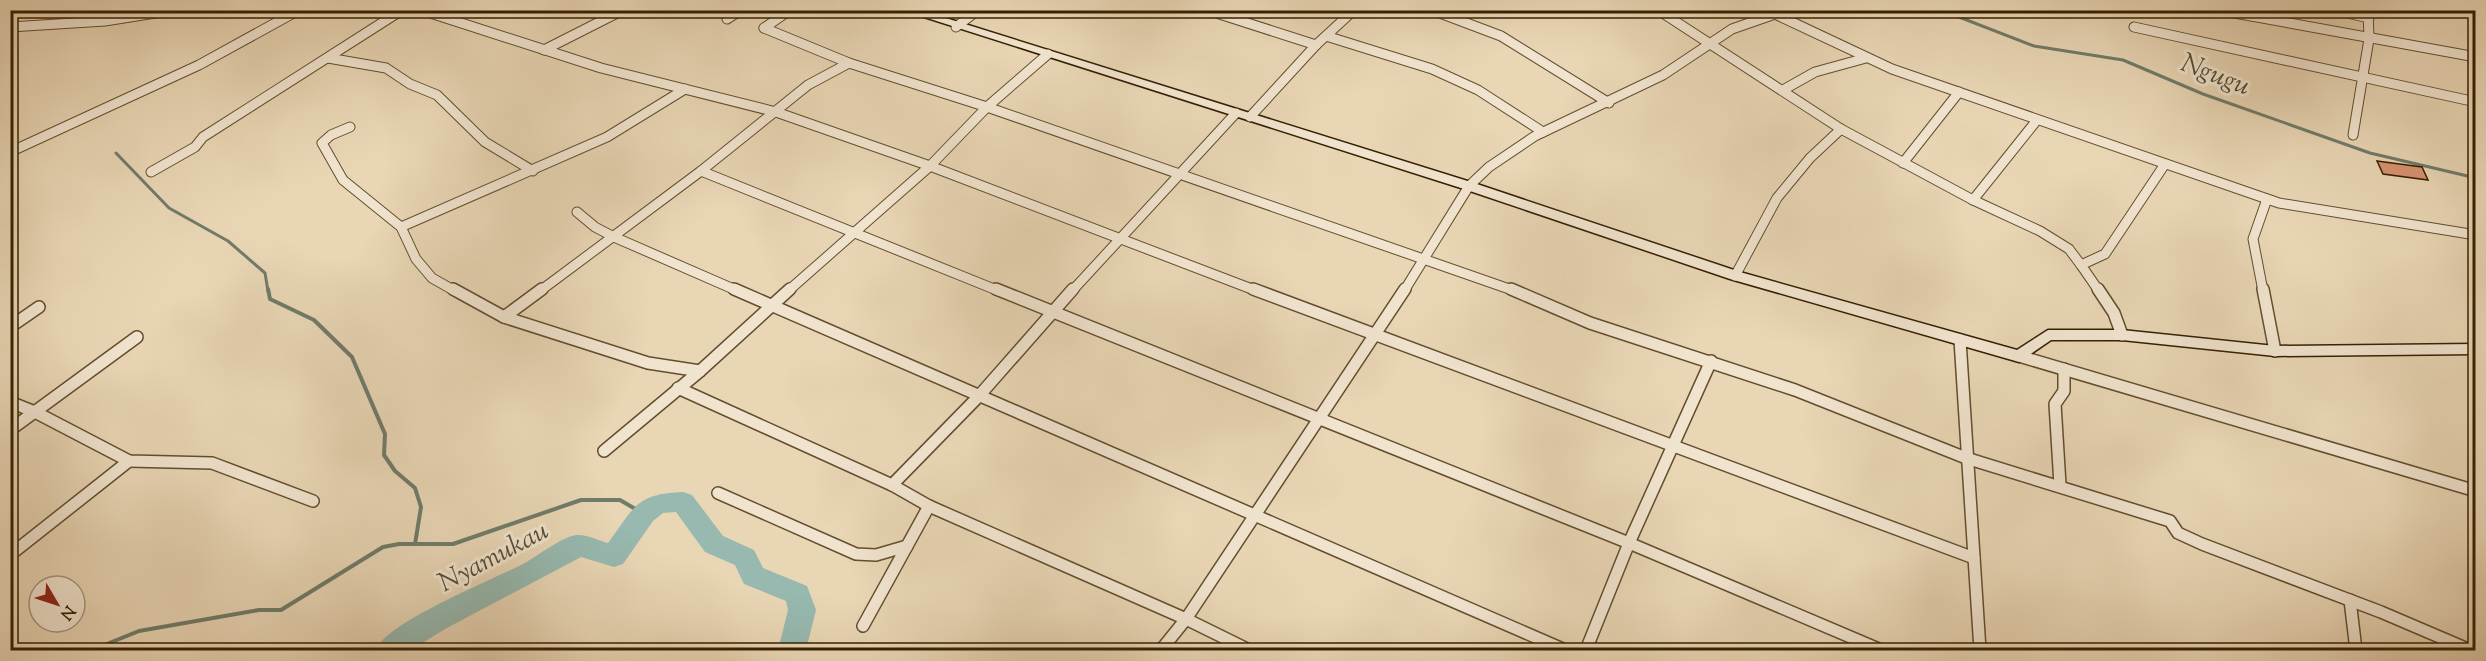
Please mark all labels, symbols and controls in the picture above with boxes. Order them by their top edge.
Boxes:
water label: Ngugu [2175,45,2255,107]
water label: Nyamukau [432,513,556,603]
north arrow [27,574,87,634]
text: N [54,600,80,624]

